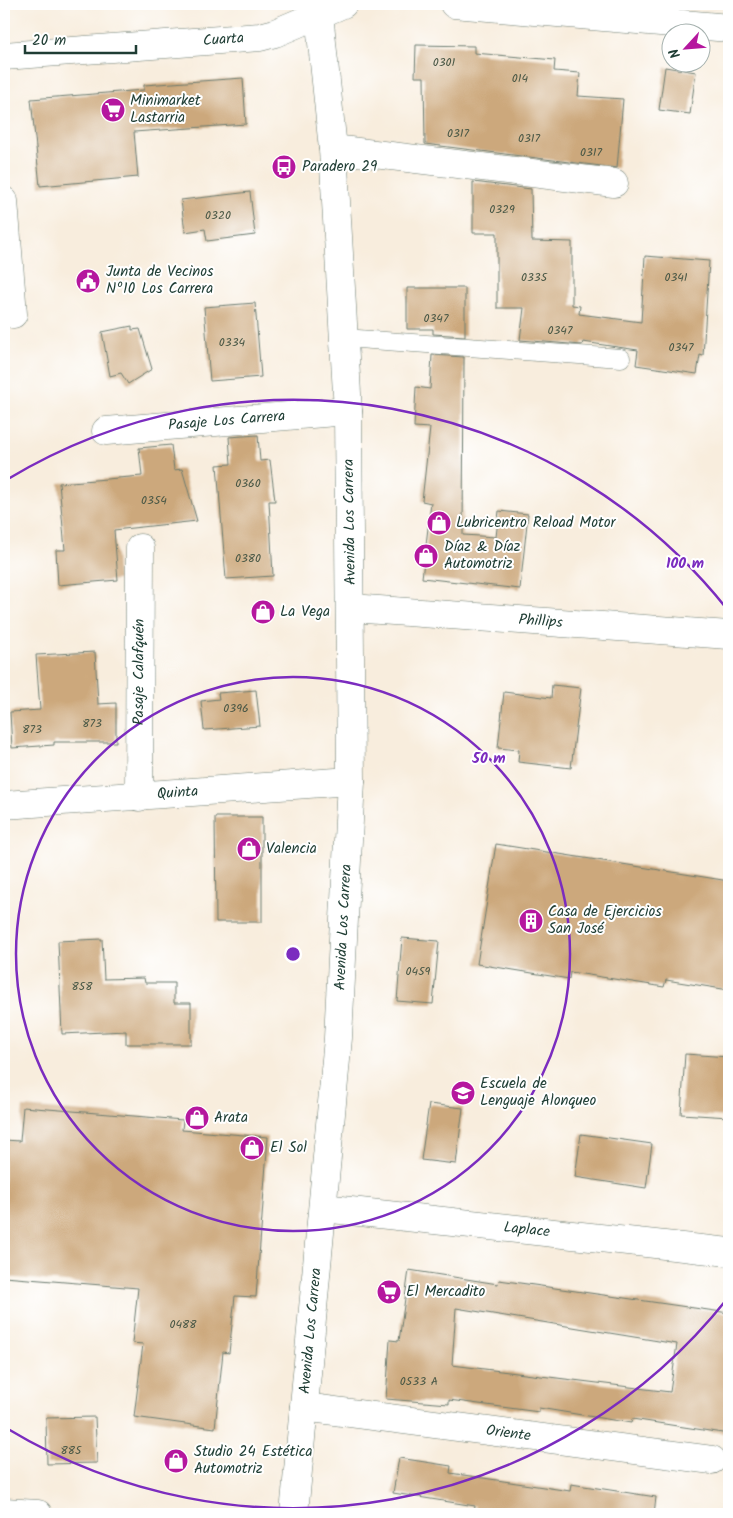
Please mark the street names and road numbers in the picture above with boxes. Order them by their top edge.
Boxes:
street label: Cuarta [202,26,245,53]
street label: Pasaje Los Carrera [167,404,286,438]
street label: Avenida Los Carrera [337,459,363,585]
street label: Phillips [518,608,564,635]
street label: Pasaje Calafquén [127,619,152,725]
street label: Quinta [156,780,199,806]
street label: Avenida Los Carrera [328,863,359,991]
street label: Laplace [502,1216,552,1245]
street label: Avenida Los Carrera [293,1267,329,1395]
street label: Oriente [484,1419,532,1448]

